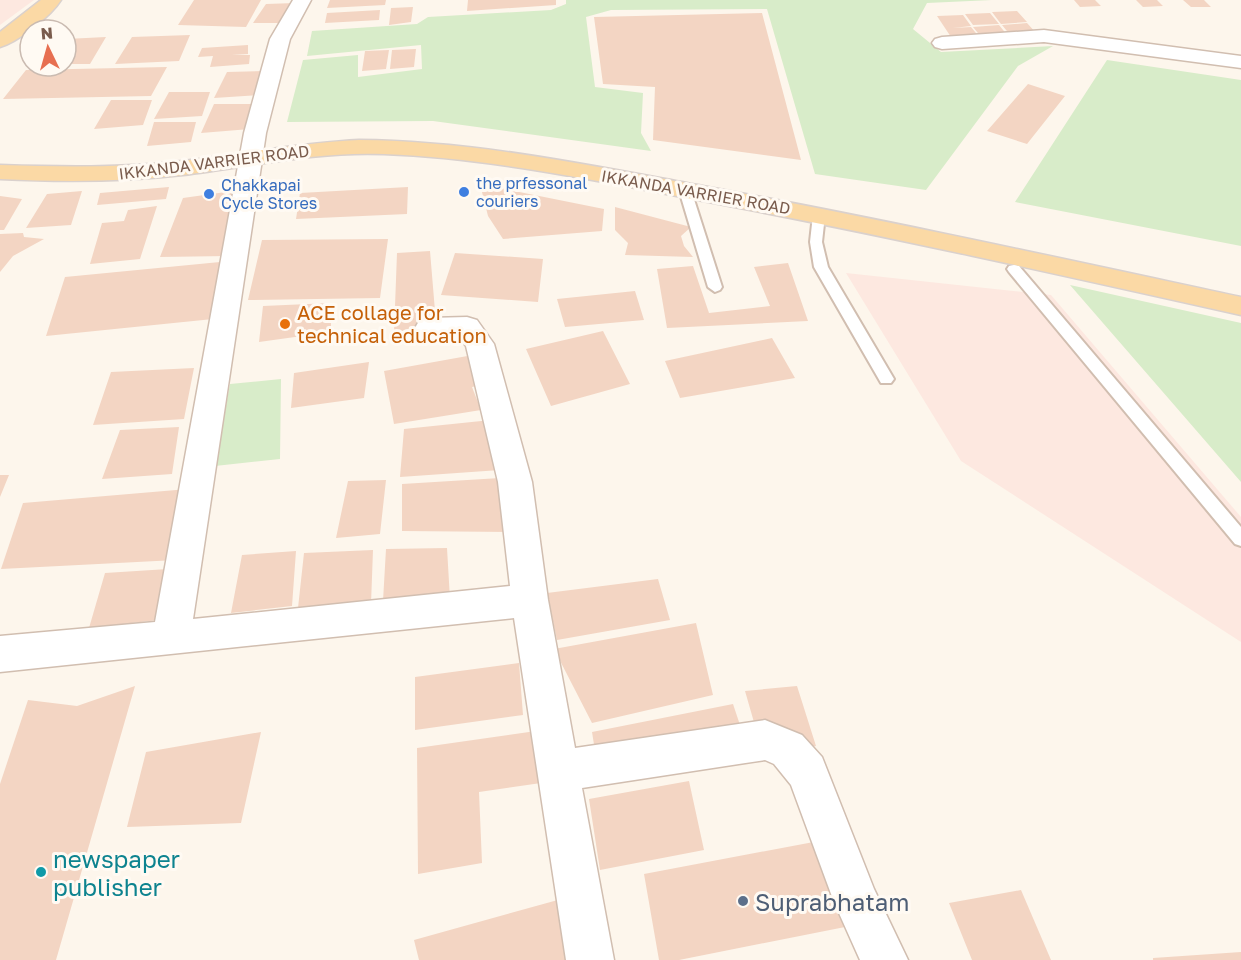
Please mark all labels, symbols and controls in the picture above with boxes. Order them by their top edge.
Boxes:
north arrow [18,18,78,78]
text: N [40,23,54,44]
street label: IKKANDA VARRIER ROAD [118,140,310,184]
street label: IKKANDA VARRIER ROAD [600,166,792,218]
place label: the prfessonal couriers [476,173,587,211]
place label: Chakkapai Cycle Stores [221,175,317,213]
marker: the prfessonal couriers [457,185,471,199]
marker: Chakkapai Cycle Stores [202,187,216,201]
place label: ACE collage for technical education [297,300,487,347]
marker: ACE collage for technical education [278,317,292,331]
place label: newspaper publisher [53,844,180,901]
marker: newspaper publisher [34,865,48,879]
place label: Suprabhatam [755,887,910,916]
marker: Suprabhatam [736,894,750,908]

